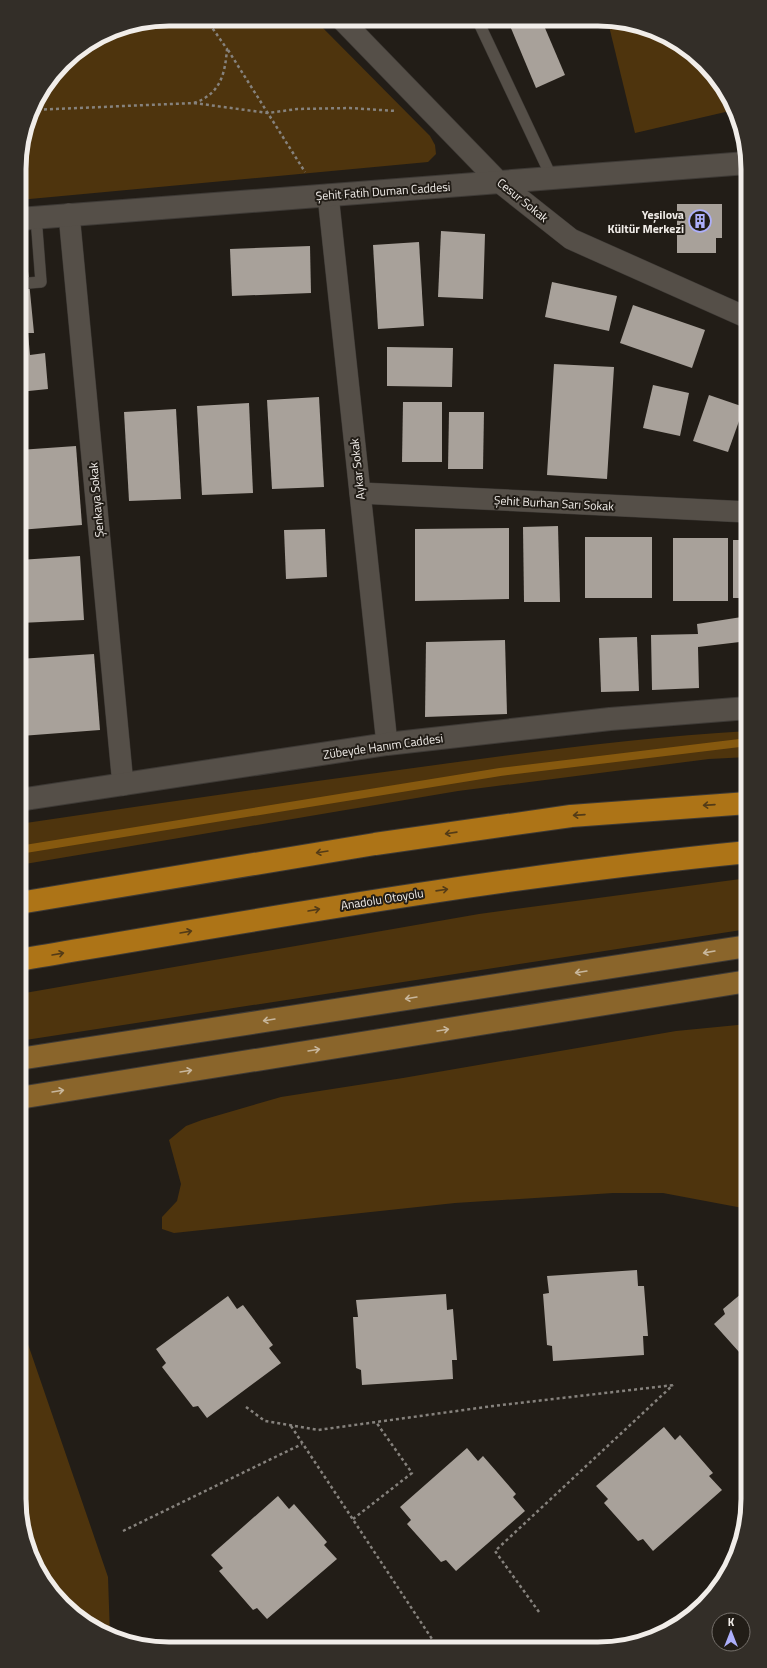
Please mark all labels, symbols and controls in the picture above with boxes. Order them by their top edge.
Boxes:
street label: Cesur Sokak [493,173,553,227]
street label: Şehit Fatih Duman Caddesi [315,177,451,205]
place label: Yeşilova Kültür Merkezi [608,205,684,238]
building icon: Yeşilova Kültür Merkezi [687,208,713,234]
street label: Aykar Sokak [344,437,370,501]
street label: Şenkaya Sokak [83,461,109,538]
street label: Şehit Burhan Sarı Sokak [493,490,615,516]
street label: Zübeyde Hanım Caddesi [322,728,444,764]
one-way arrow [703,802,716,809]
one-way arrow [573,812,586,819]
one-way arrow [445,829,458,837]
one-way arrow [316,848,329,856]
street label: Anadolu Otoyolu [339,883,425,915]
one-way arrow [435,886,448,894]
one-way arrow [307,906,320,914]
one-way arrow [179,928,192,936]
one-way arrow [703,948,716,956]
one-way arrow [51,950,64,958]
one-way arrow [575,968,588,976]
one-way arrow [405,994,418,1002]
one-way arrow [263,1016,276,1024]
one-way arrow [436,1026,449,1034]
one-way arrow [307,1046,320,1054]
one-way arrow [179,1067,192,1075]
one-way arrow [51,1087,64,1095]
north arrow [711,1612,751,1652]
text: K [728,1614,735,1630]

